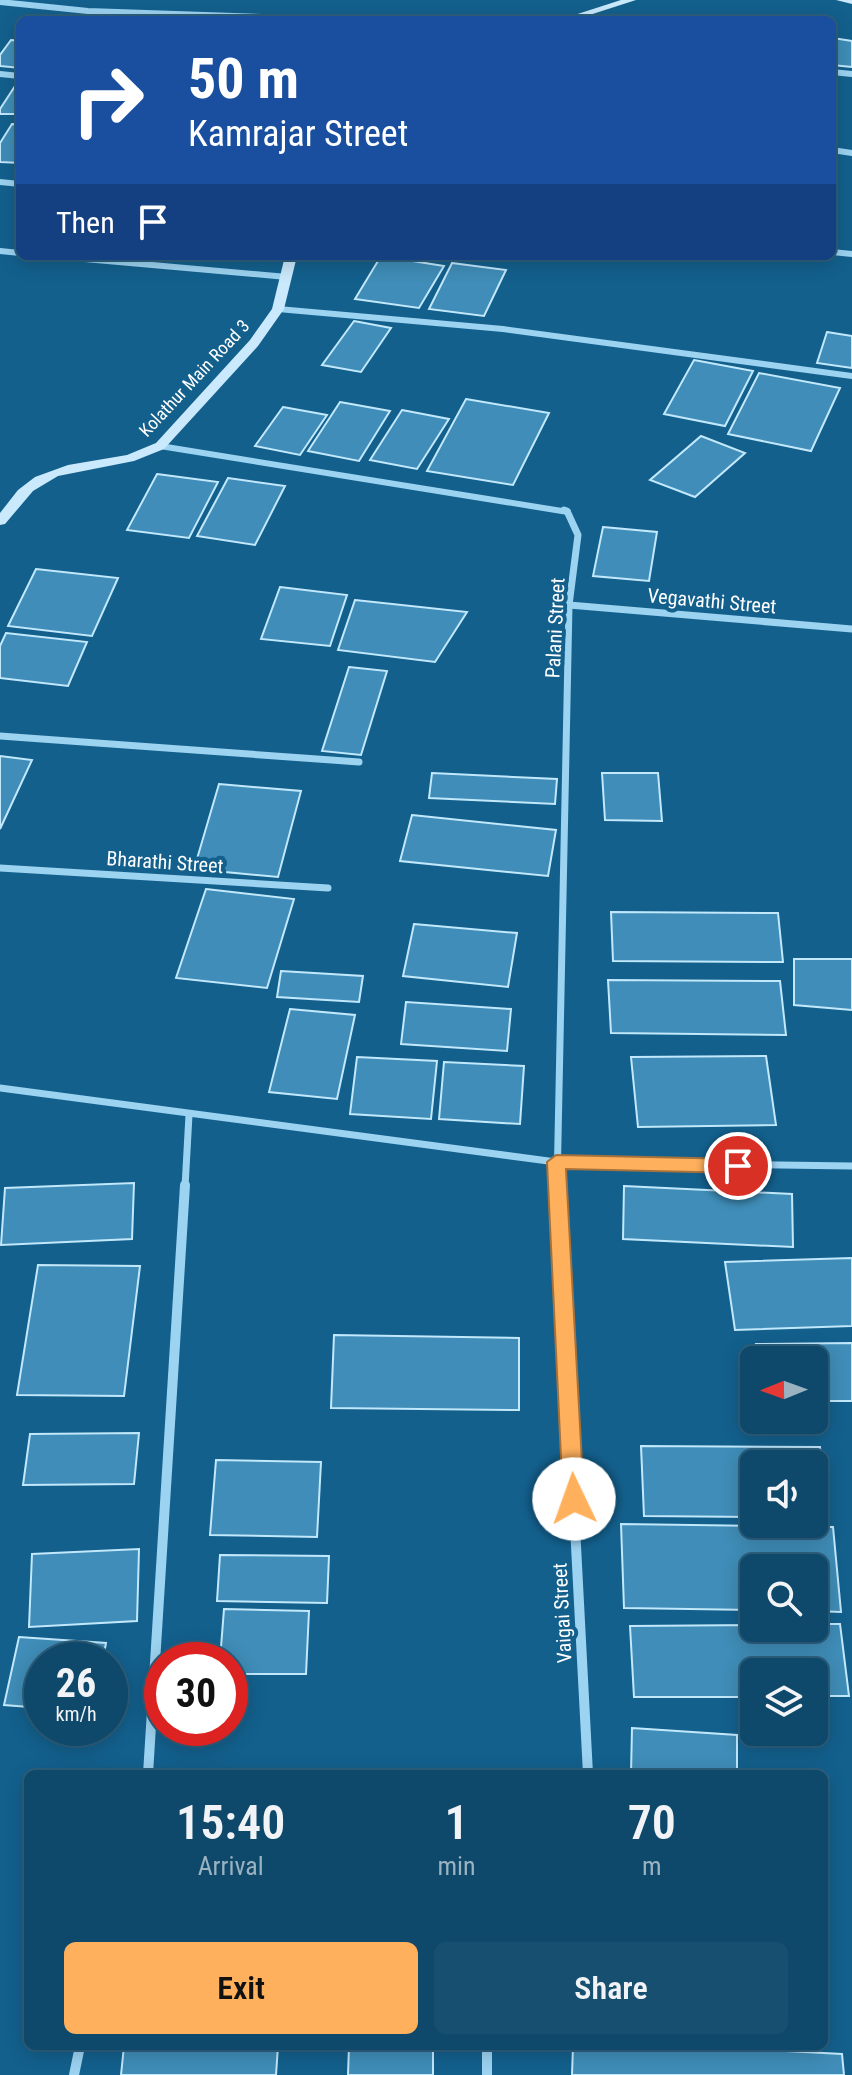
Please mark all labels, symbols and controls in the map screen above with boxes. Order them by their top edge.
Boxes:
text: 50 m [188,46,299,112]
icon: right [56,48,160,152]
text: Kamrajar Street [188,113,408,155]
icon: arrive [131,200,175,244]
text: Then [56,205,115,240]
street label: Kolathur Main Road 3 [134,315,254,441]
street label: Palani Street [540,577,570,679]
street label: Vegavathi Street [647,583,777,619]
street label: Bharathi Street [106,846,224,878]
pin [704,1132,772,1200]
icon: arrive [716,1144,760,1188]
north arrow [740,1346,828,1434]
map controls [740,1346,828,1746]
button: sound [740,1450,828,1538]
position arrow [532,1457,616,1541]
button: search [740,1554,828,1642]
street label: Vaigai Street [547,1562,577,1664]
speed limit sign: 30 [144,1642,248,1746]
button: layers [740,1658,828,1746]
text: 26 [56,1660,96,1707]
text: km/h [55,1702,97,1726]
text: 15:40 [176,1794,285,1851]
text: 1 [444,1794,469,1851]
text: 70 [628,1794,676,1851]
text: Arrival [198,1851,264,1881]
text: min [437,1851,476,1881]
text: m [642,1851,662,1881]
button: Exit [64,1942,418,2034]
button: Share [434,1942,788,2034]

